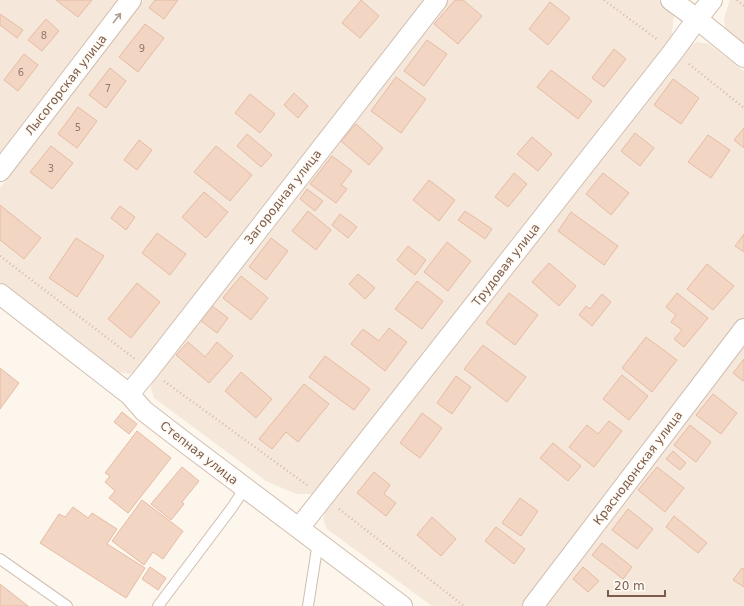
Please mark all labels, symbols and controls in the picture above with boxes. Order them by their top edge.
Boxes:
one-way arrow [113,12,122,23]
house number: 8 [41,30,47,41]
street label: Лысогорская улица [22,32,110,138]
house number: 9 [139,43,145,54]
house number: 6 [18,67,24,78]
house number: 7 [105,83,111,94]
house number: 5 [75,122,81,133]
street label: Загородная улица [242,147,324,247]
house number: 3 [48,163,54,174]
street label: Трудовая улица [469,221,543,310]
street label: Краснодонская улица [591,408,685,528]
street label: Степная улица [157,418,241,488]
scale bar [608,572,665,598]
text: 20 m [614,579,645,593]

